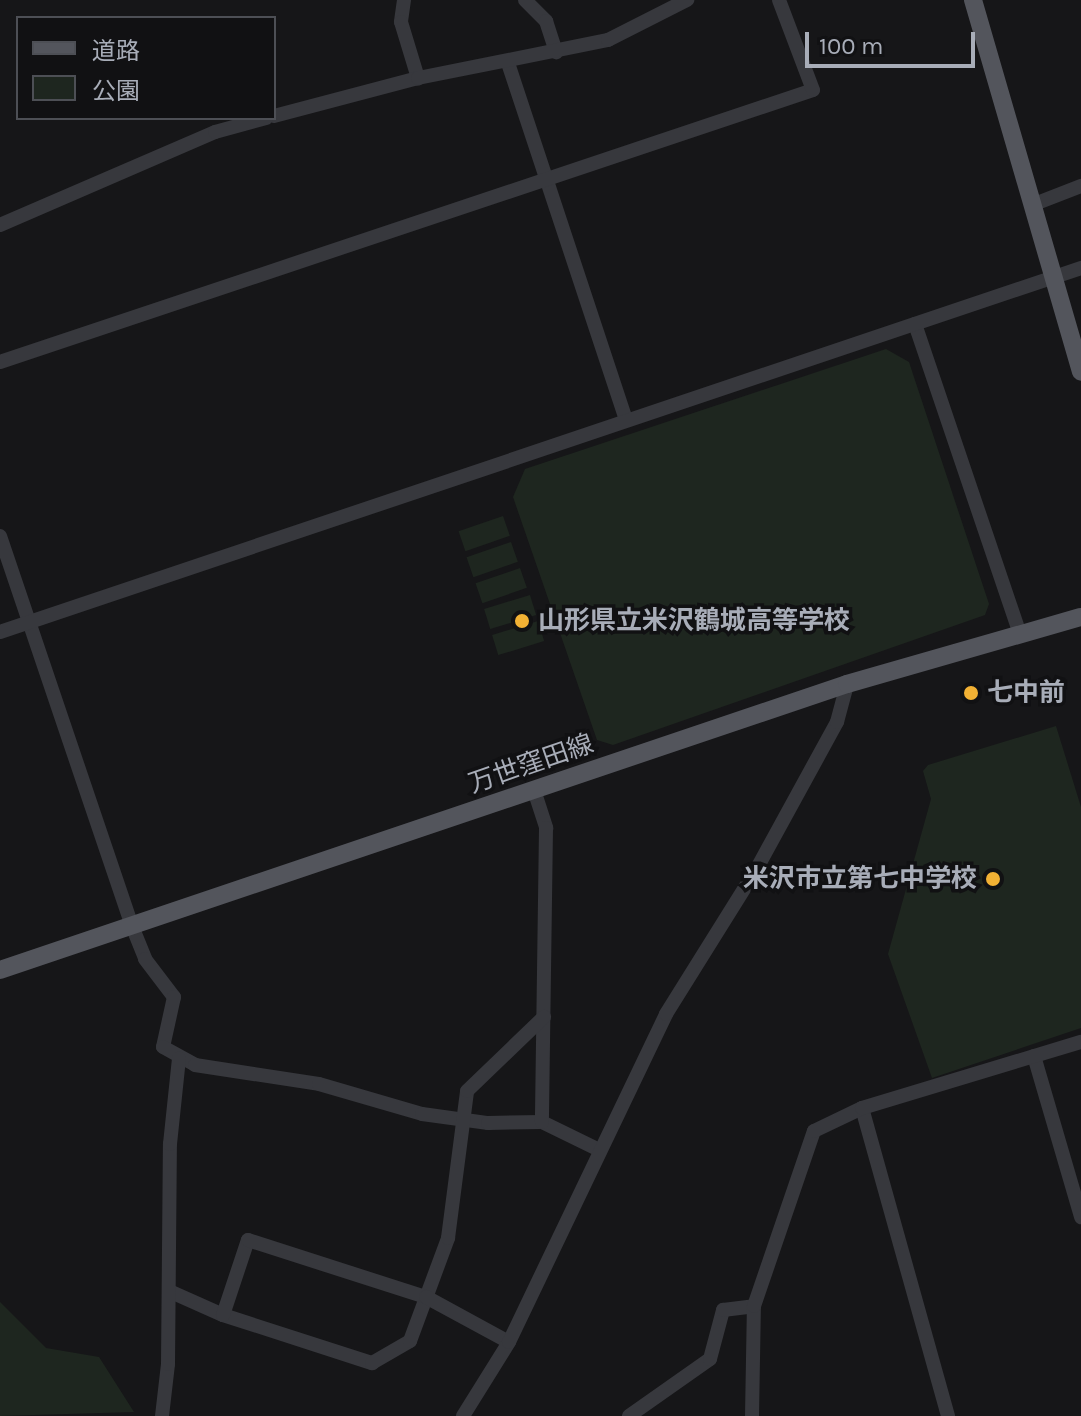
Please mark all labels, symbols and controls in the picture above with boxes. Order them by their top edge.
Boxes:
legend [16,16,276,120]
scale bar [809,16,979,66]
text: 100 m [819,32,884,60]
text: 道路 [92,37,140,65]
text: 公園 [92,77,140,105]
place label: 山形県立米沢鶴城高等学校 [538,605,850,637]
marker: 山形県立米沢鶴城高等学校 [513,612,531,630]
place label: 七中前 [987,677,1065,709]
marker: 七中前 [962,684,980,702]
street label: 万世窪田線 [464,728,598,800]
place label: 米沢市立第七中学校 [743,863,977,895]
marker: 米沢市立第七中学校 [984,870,1002,888]

